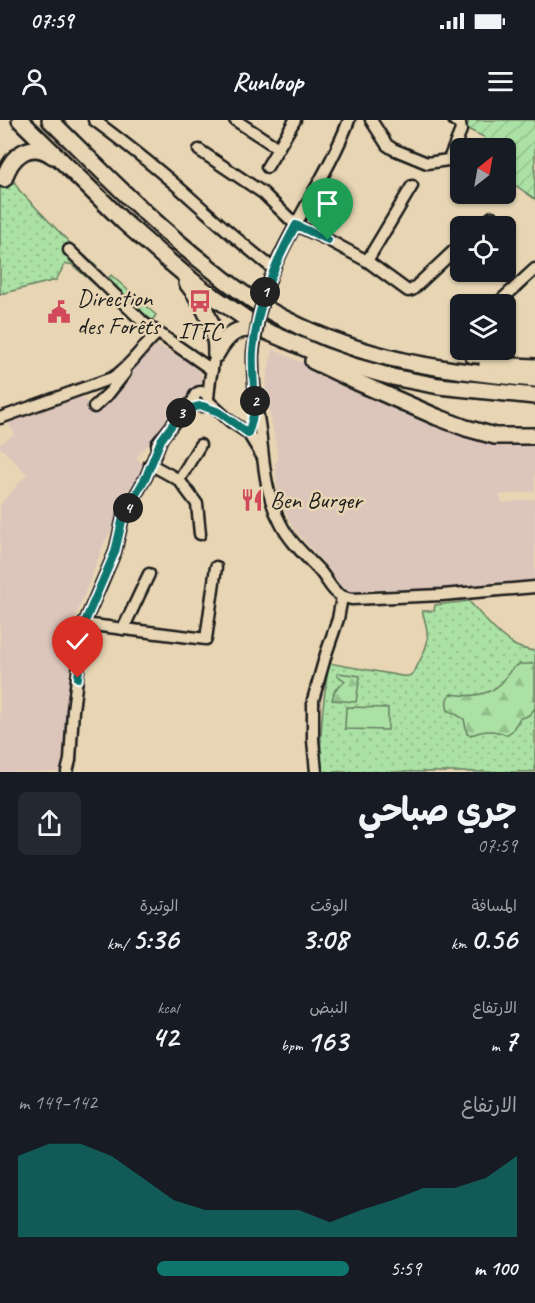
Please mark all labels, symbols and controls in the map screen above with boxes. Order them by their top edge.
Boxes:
text: 07:59 [30,7,73,35]
text: Runloop [232,64,303,98]
icon: person [18,65,51,98]
icon: menu [484,65,517,98]
north arrow [450,138,516,204]
map controls [450,138,516,360]
pin [302,178,353,240]
icon: arrive [311,187,344,220]
button: locate [450,216,516,282]
pin: 1 [250,277,280,307]
text: 1 [261,282,269,302]
place label: Direction des Forêts [77,283,161,341]
bus stop icon: ITFC [187,288,213,314]
button: layers [450,294,516,360]
public building icon: Direction des Forêts [46,299,72,325]
place label: ITFC [178,316,224,346]
pin: 2 [240,386,270,416]
text: 2 [251,391,259,411]
pin: 3 [166,398,196,428]
text: 3 [177,403,185,423]
place label: Ben Burger [270,485,364,515]
restaurant icon: Ben Burger [239,487,265,513]
pin: 4 [113,493,143,523]
text: 4 [124,498,132,518]
pin [52,616,103,678]
icon: check [61,625,94,658]
text: جري صباحي [358,789,517,831]
button: share [18,792,81,855]
text: 07:59 [477,833,517,858]
text: الوتيرة [140,896,178,916]
text: الوقت [310,896,348,916]
text: المسافة [471,896,517,916]
text: 5:36 [132,920,178,958]
text: 3:08 [301,920,348,958]
text: 0.56 [470,920,517,958]
text: /km [107,934,132,954]
text: km [451,934,470,954]
text: kcal [157,998,178,1018]
text: النبض [309,998,348,1018]
text: الارتفاع [472,998,517,1018]
text: 42 [151,1018,178,1056]
text: 163 [307,1022,348,1060]
text: 7 [504,1022,517,1060]
text: bpm [281,1036,307,1056]
text: m [491,1036,504,1056]
text: 142–149 m [18,1090,97,1115]
text: الارتفاع [461,1093,517,1118]
text: 5:59 [390,1256,421,1281]
text: 100 m [474,1256,517,1281]

